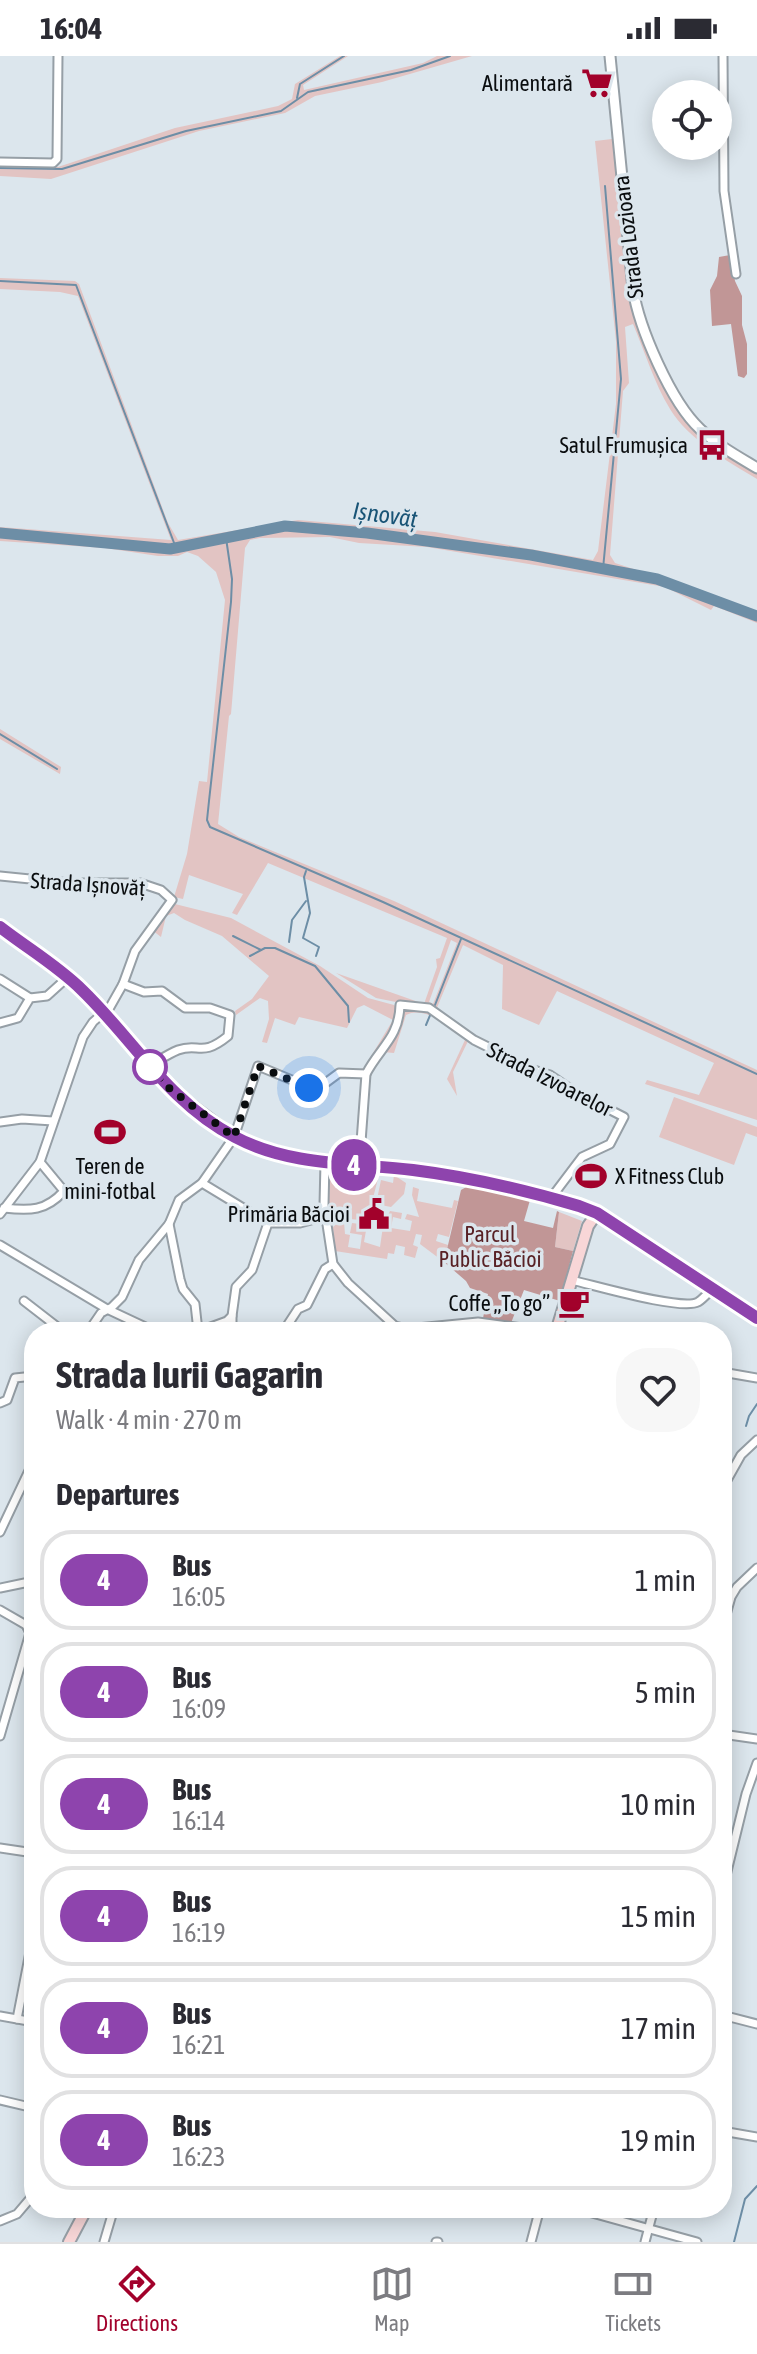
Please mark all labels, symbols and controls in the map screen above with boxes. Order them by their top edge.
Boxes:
text: 16:04 [40,11,102,45]
supermarket icon: Alimentară [580,66,614,100]
place label: Alimentară [482,70,573,96]
map controls [652,80,732,160]
button: locate [652,80,732,160]
street label: Strada Lozioara [608,174,648,300]
bus stop icon: Satul Frumușica [695,428,729,462]
place label: Satul Frumușica [560,432,688,458]
water label: Ișnovăț [351,497,419,532]
street label: Strada Ișnovăț [30,867,146,901]
street label: Strada Izvoarelor [483,1036,618,1122]
unlabelled marker [133,1050,167,1084]
your location [289,1068,329,1108]
sports icon: Teren de mini-fotbal [93,1115,127,1149]
line badge: 4 [328,1139,380,1191]
text: 4 [347,1149,361,1181]
place label: Teren de mini-fotbal [64,1153,156,1204]
sports icon: X Fitness Club [574,1159,608,1193]
place label: X Fitness Club [615,1163,724,1189]
public building icon: Primăria Băcioi [357,1197,391,1231]
place label: Primăria Băcioi [228,1201,350,1227]
park label: Parcul Public Băcioi [438,1221,542,1272]
cafe icon: Coffe „To go” [557,1286,591,1320]
place label: Coffe „To go” [449,1290,550,1316]
button: heart [616,1348,700,1432]
text: Strada Iurii Gagarin [56,1353,323,1396]
text: Walk · 4 min · 270 m [56,1405,242,1435]
text: Departures [56,1477,179,1511]
text: Bus [172,1548,211,1582]
text: 1 min [635,1563,696,1597]
text: 4 [97,1564,111,1596]
text: 16:05 [172,1582,226,1612]
text: Bus [172,1660,211,1694]
text: 5 min [635,1675,696,1709]
text: 4 [97,1676,111,1708]
text: 16:09 [172,1694,226,1724]
text: Bus [172,1772,211,1806]
text: 10 min [621,1787,696,1821]
text: 4 [97,1788,111,1820]
text: 16:14 [172,1806,226,1836]
text: Bus [172,1884,211,1918]
text: 15 min [621,1899,696,1933]
text: 4 [97,1900,111,1932]
text: 16:19 [172,1918,226,1948]
text: Bus [172,1996,211,2030]
text: 17 min [621,2011,696,2045]
text: 4 [97,2012,111,2044]
text: 16:21 [172,2030,226,2060]
text: Bus [172,2108,211,2142]
text: 19 min [621,2123,696,2157]
text: 4 [97,2124,111,2156]
text: 16:23 [172,2142,226,2172]
tab: Directions [96,2262,178,2336]
tab: Map [370,2262,414,2336]
tab: Tickets [605,2262,661,2336]

